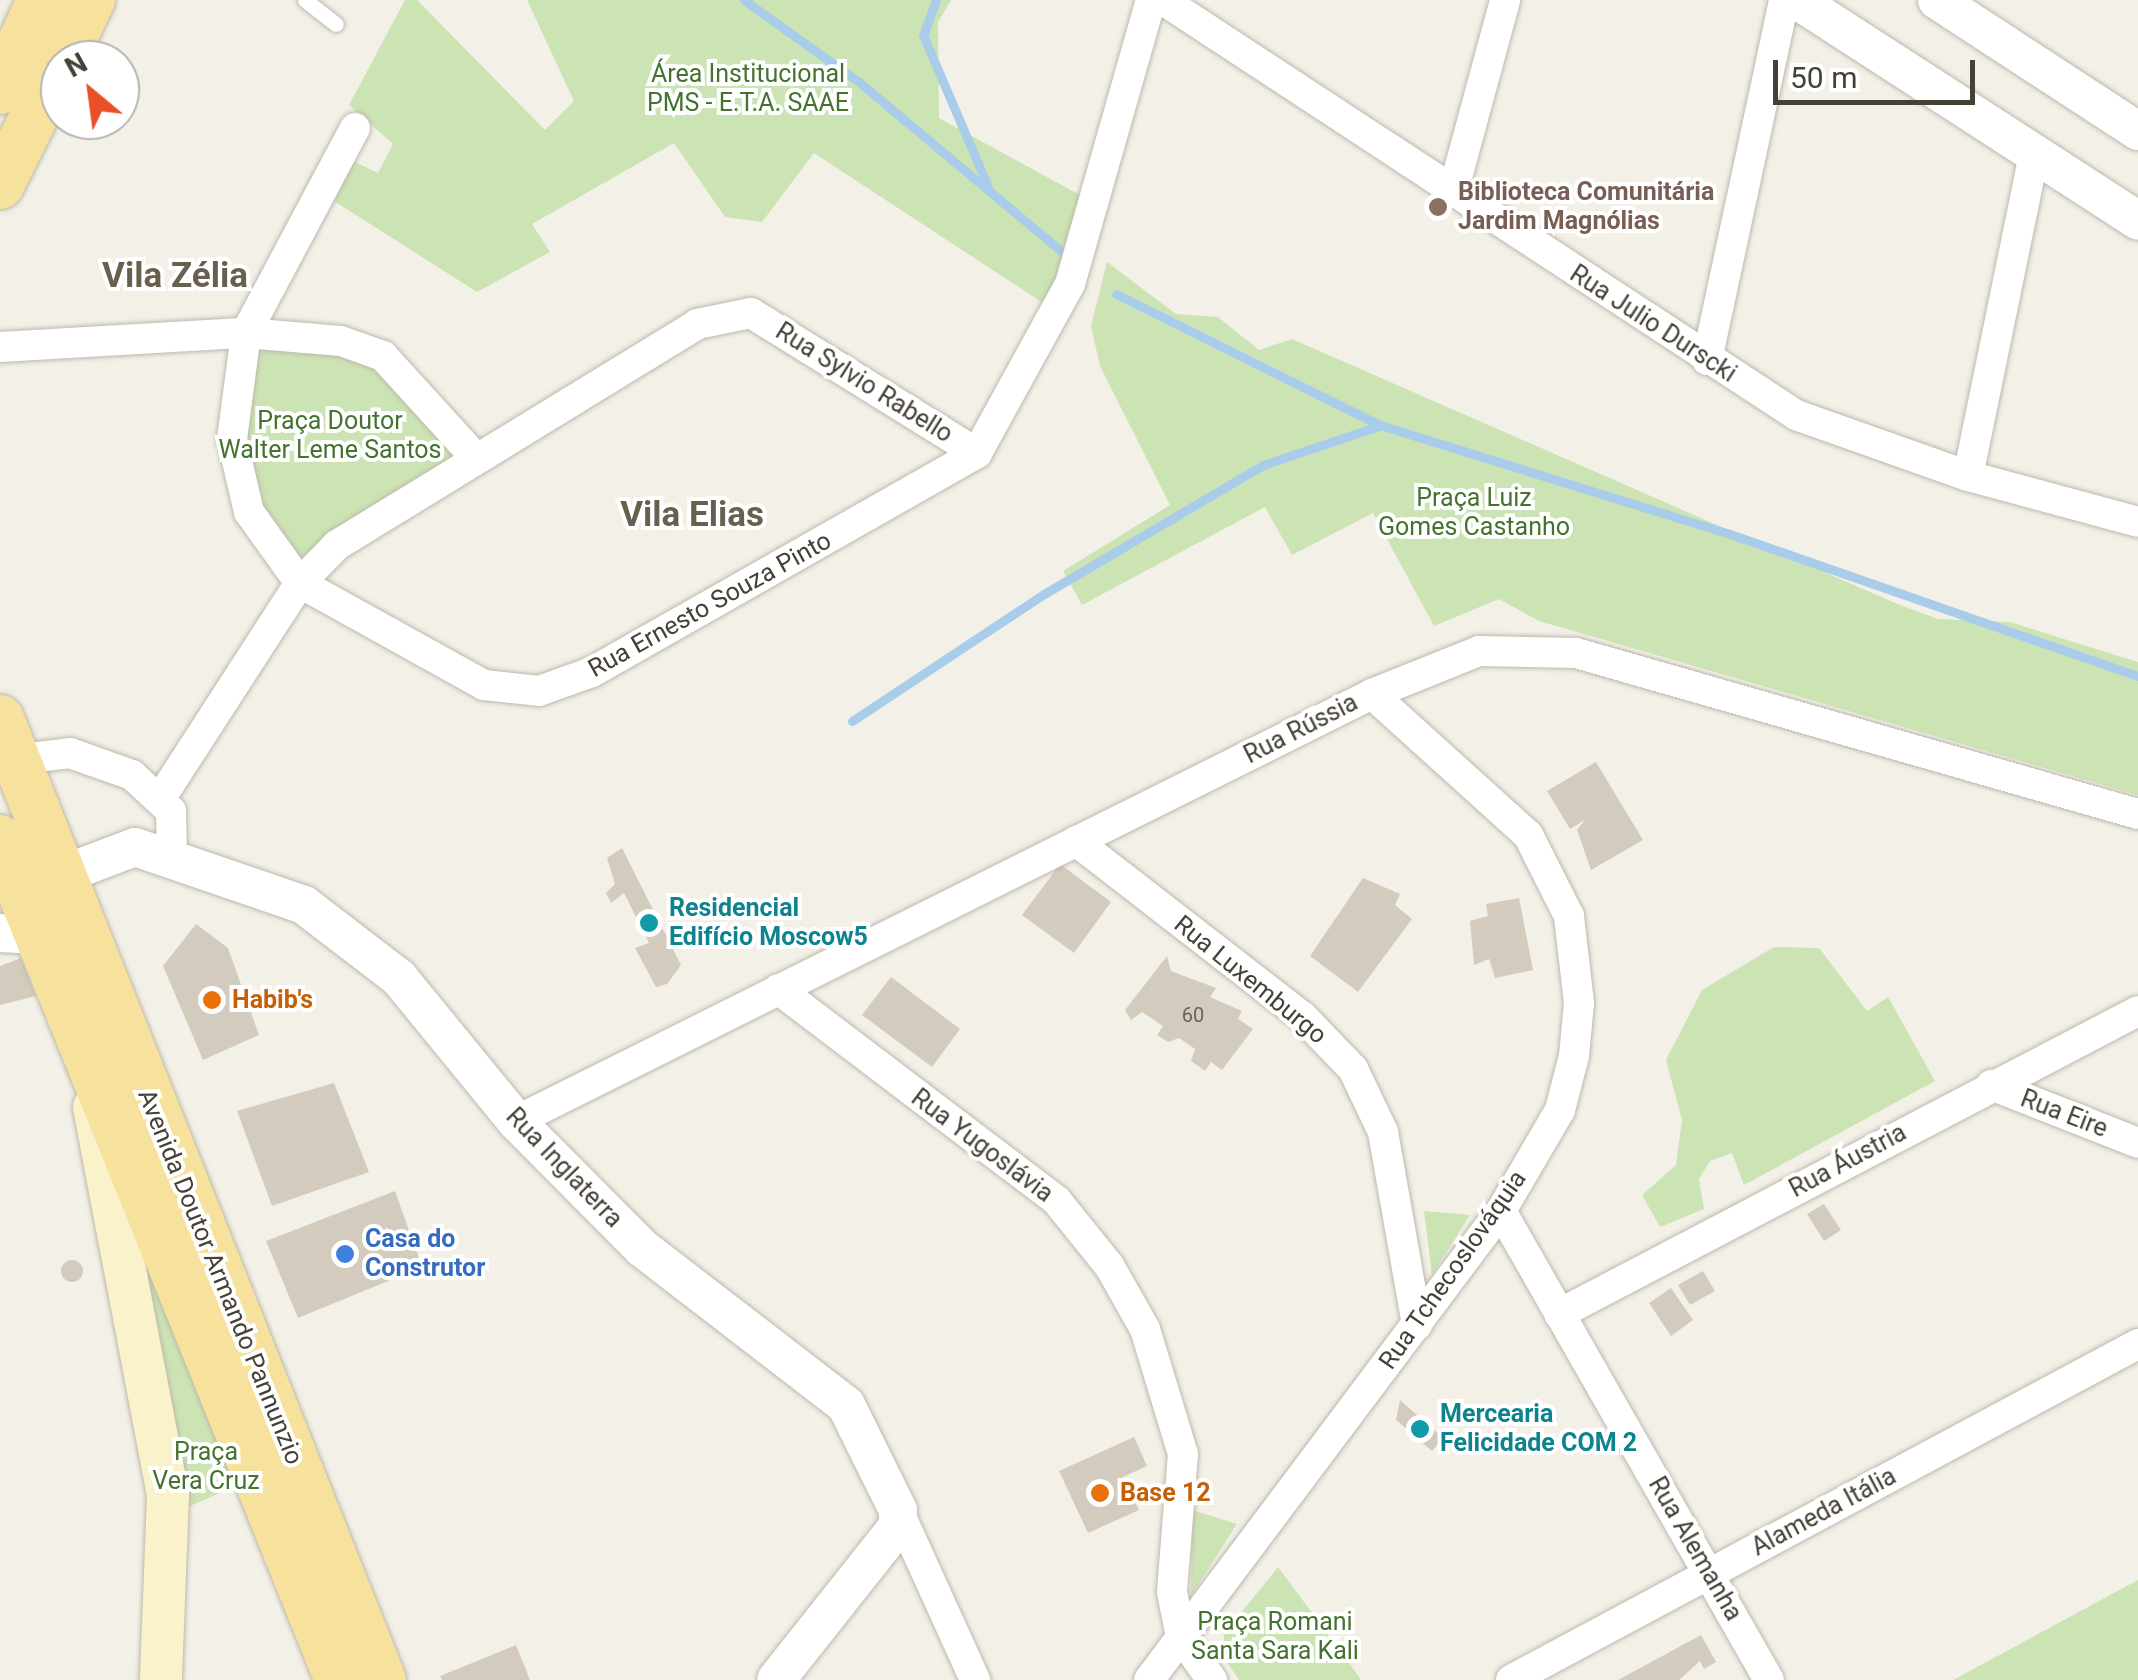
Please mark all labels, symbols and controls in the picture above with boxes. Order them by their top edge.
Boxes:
north arrow [40,40,140,140]
scale bar [1778,40,1980,102]
text: N [60,46,93,84]
park label: Área Institucional PMS - E.T.A. SAAE [647,60,849,119]
text: 50 m [1790,60,1857,95]
place label: Biblioteca Comunitária Jardim Magnólias [1458,178,1714,237]
marker: Biblioteca Comunitária Jardim Magnólias [1427,196,1449,218]
district label: Vila Zélia [102,255,248,297]
street label: Rua Julio Durscki [1564,259,1742,389]
street label: Rua Sylvio Rabello [770,316,958,450]
park label: Praça Doutor Walter Leme Santos [218,407,442,466]
park label: Praça Luiz Gomes Castanho [1378,484,1570,543]
district label: Vila Elias [620,494,764,536]
street label: Rua Ernesto Souza Pinto [583,526,837,684]
street label: Rua Rússia [1239,688,1363,770]
place label: Residencial Edifício Moscow5 [669,894,868,953]
street label: Rua Luxemburgo [1168,909,1332,1051]
marker: Residencial Edifício Moscow5 [638,912,660,934]
place label: Habib's [232,985,313,1015]
marker: Habib's [201,989,223,1011]
house number: 60 [1182,1003,1204,1027]
street label: Rua Yugoslávia [905,1083,1059,1209]
street label: Rua Eire [2016,1084,2112,1144]
street label: Avenida Doutor Armando Pannunzio [131,1085,309,1469]
street label: Rua Inglaterra [499,1102,629,1234]
street label: Rua Áustria [1784,1118,1912,1204]
street label: Rua Tchecoslováquia [1373,1165,1533,1375]
place label: Casa do Construtor [365,1225,485,1284]
marker: Casa do Construtor [334,1243,356,1265]
place label: Mercearia Felicidade COM 2 [1440,1400,1637,1459]
marker: Mercearia Felicidade COM 2 [1409,1418,1431,1440]
park label: Praça Vera Cruz [152,1438,260,1497]
street label: Alameda Itália [1747,1461,1901,1563]
street label: Rua Alemanha [1642,1472,1748,1626]
place label: Base 12 [1120,1478,1211,1508]
marker: Base 12 [1089,1482,1111,1504]
park label: Praça Romani Santa Sara Kali [1191,1608,1359,1667]

